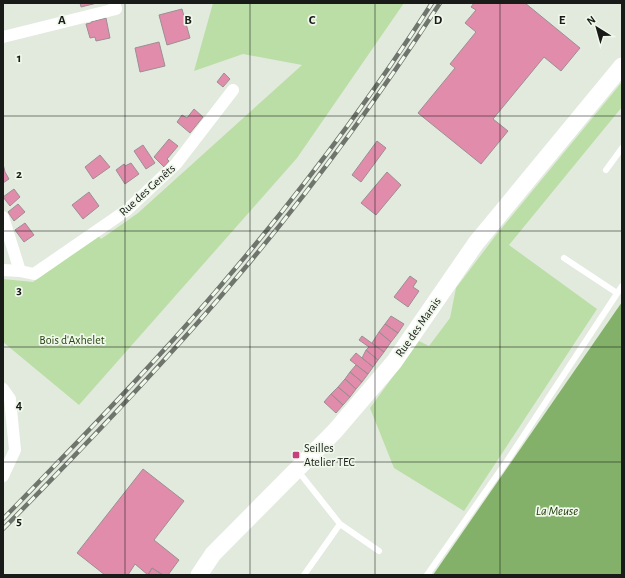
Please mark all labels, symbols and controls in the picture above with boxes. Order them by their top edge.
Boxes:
north arrow [577,8,617,48]
text: A [58,14,66,27]
text: B [184,14,192,27]
text: C [309,14,316,27]
text: D [434,14,443,27]
text: E [559,14,566,27]
text: N [585,14,598,27]
text: 1 [17,52,21,65]
street label: Rue des Genêts [117,162,177,218]
text: 2 [16,168,22,181]
text: 3 [16,284,22,297]
street label: Rue des Marais [393,295,443,359]
park label: Bois d'Axhelet [39,334,105,346]
text: 4 [16,399,23,412]
place label: Seilles Atelier TEC [304,442,355,468]
marker: Seilles Atelier TEC [291,450,301,460]
water label: La Meuse [536,505,578,518]
text: 5 [16,515,22,528]

